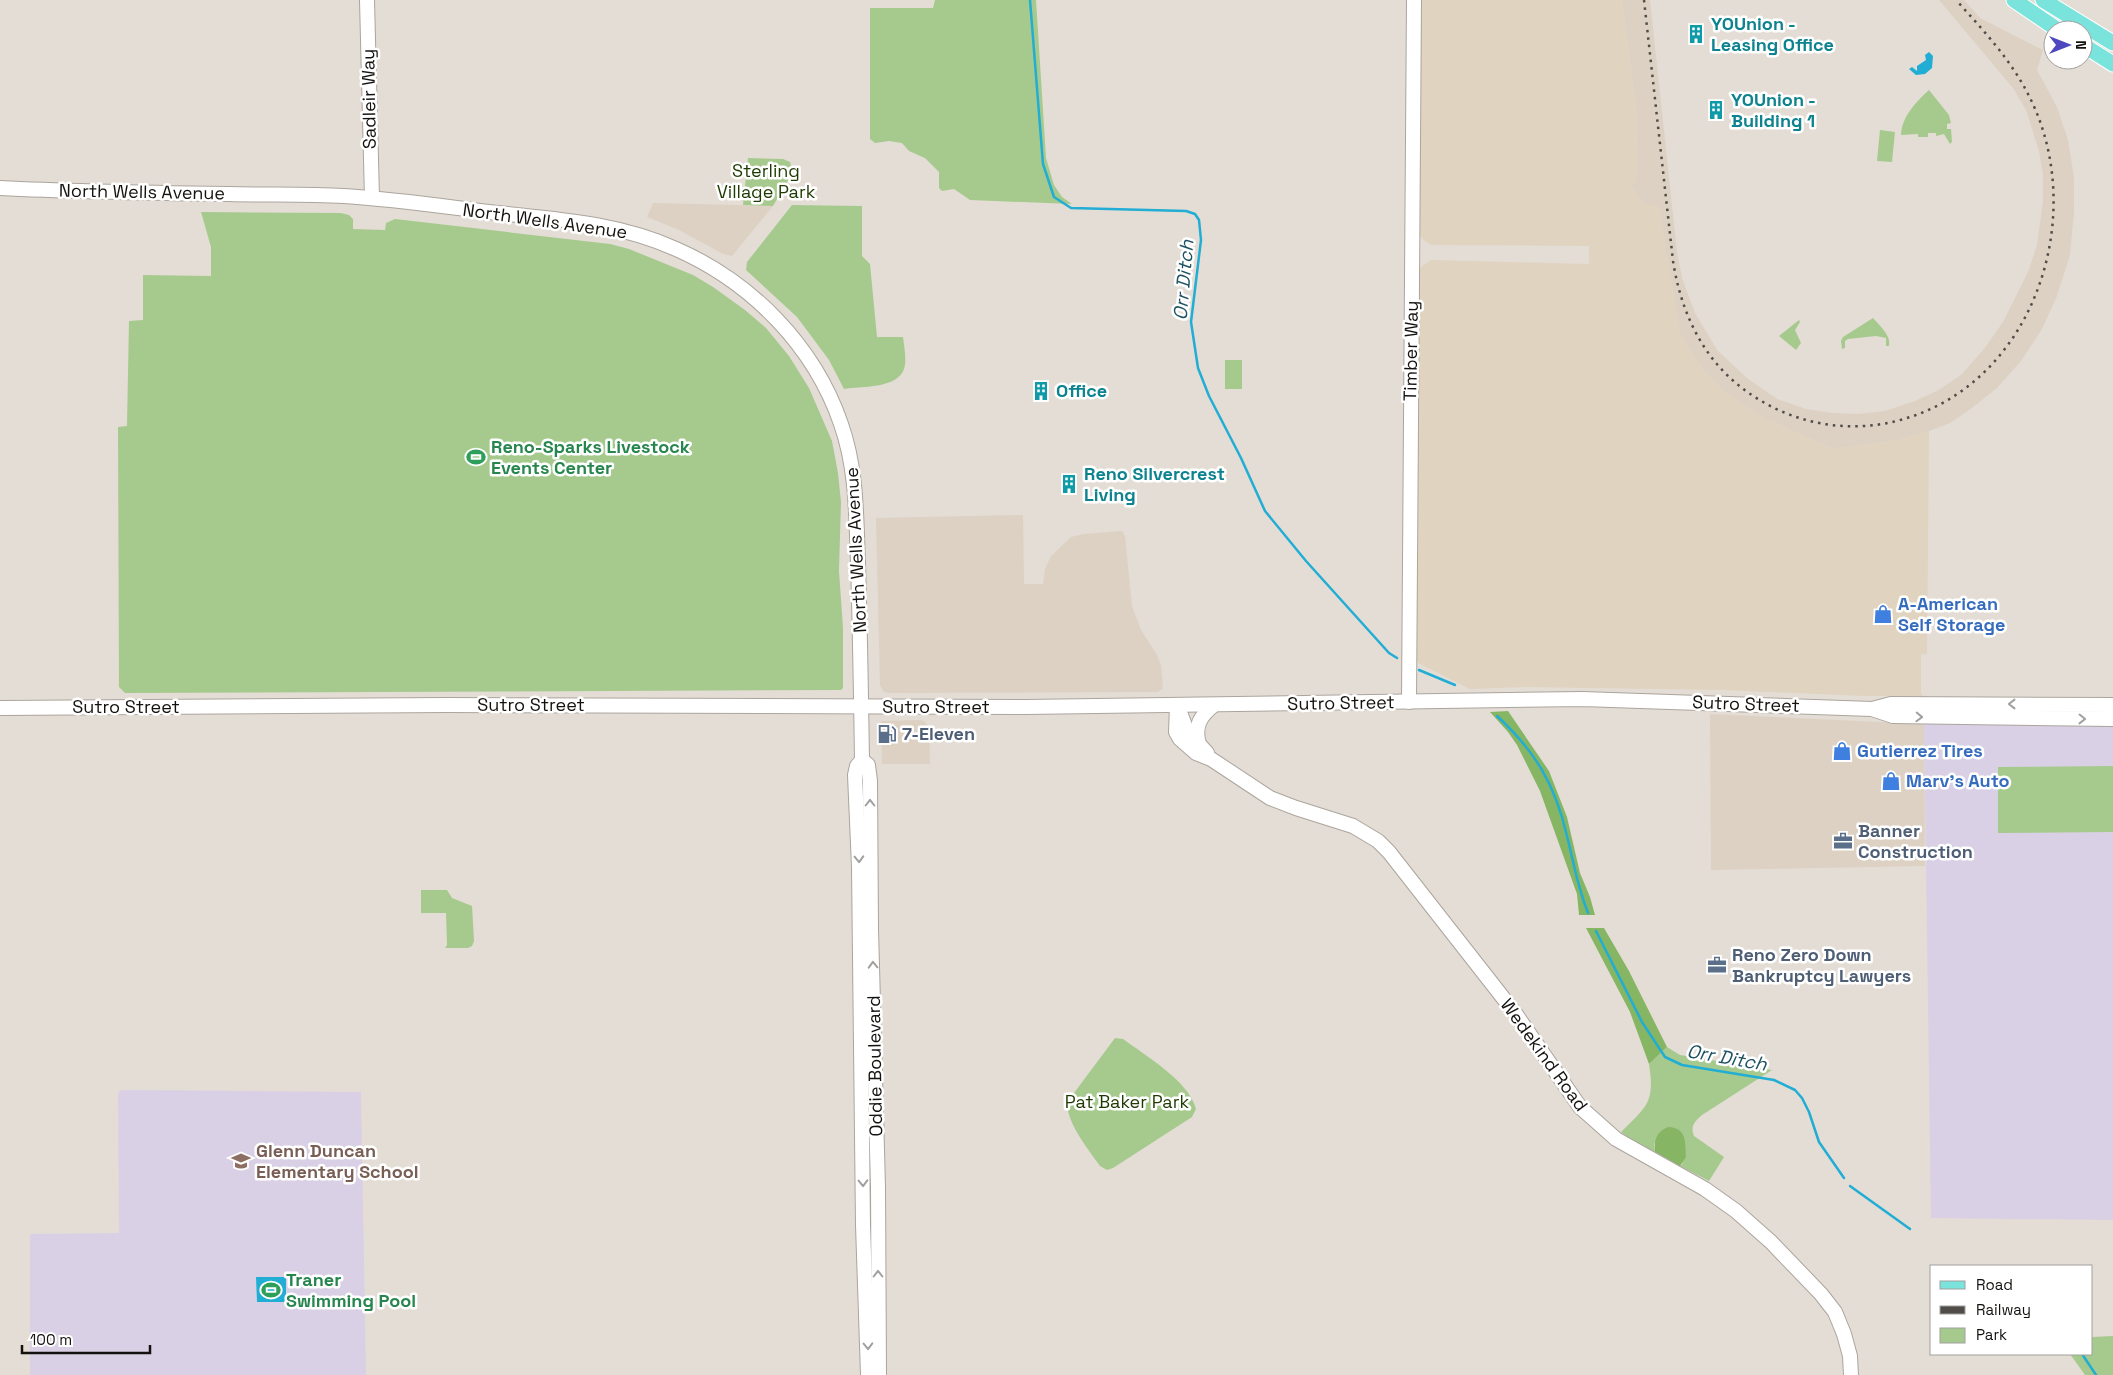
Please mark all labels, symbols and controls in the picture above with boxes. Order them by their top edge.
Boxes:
place label: YOUnion - Leasing Office [1711,12,1834,56]
north arrow [2043,20,2093,70]
building icon: YOUnion - Leasing Office [1685,23,1707,45]
text: N [2072,40,2090,50]
street label: Sadleir Way [356,49,381,149]
place label: YOUnion - Building 1 [1731,88,1816,132]
building icon: YOUnion - Building 1 [1705,99,1727,121]
park label: Sterling Village Park [717,159,816,203]
street label: North Wells Avenue [59,179,225,204]
street label: North Wells Avenue [461,198,629,243]
water label: Orr Ditch [1168,238,1199,321]
street label: Timber Way [1398,301,1423,401]
place label: Office [1056,379,1107,402]
building icon: Office [1030,380,1052,402]
place label: Reno-Sparks Livestock Events Center [491,435,690,479]
sports icon: Reno-Sparks Livestock Events Center [465,446,487,468]
place label: Reno Silvercrest Living [1084,462,1225,506]
street label: North Wells Avenue [840,466,871,634]
building icon: Reno Silvercrest Living [1058,473,1080,495]
place label: A-American Self Storage [1898,592,2005,636]
shop icon: A-American Self Storage [1872,603,1894,625]
street label: Sutro Street [1287,690,1395,715]
street label: Sutro Street [1692,690,1800,717]
street label: Sutro Street [477,693,585,716]
street label: Sutro Street [72,695,180,718]
street label: Sutro Street [882,695,990,718]
one-way arrow [2008,699,2016,709]
one-way arrow [1916,712,1924,722]
one-way arrow [2078,714,2086,724]
place label: 7-Eleven [902,722,975,745]
fuel station icon: 7-Eleven [876,723,898,745]
place label: Gutierrez Tires [1857,739,1983,762]
shop icon: Gutierrez Tires [1831,740,1853,762]
place label: Marv's Auto [1906,769,2010,792]
shop icon: Marv's Auto [1880,770,1902,792]
one-way arrow [865,799,875,806]
place label: Banner Construction [1858,819,1973,863]
office icon: Banner Construction [1832,830,1854,852]
one-way arrow [853,855,864,863]
place label: Reno Zero Down Bankruptcy Lawyers [1732,943,1911,987]
office icon: Reno Zero Down Bankruptcy Lawyers [1706,954,1728,976]
one-way arrow [867,961,878,969]
street label: Wedekind Road [1496,994,1593,1116]
street label: Oddie Boulevard [862,995,887,1137]
water label: Orr Ditch [1685,1038,1769,1077]
park label: Pat Baker Park [1065,1090,1189,1113]
place label: Glenn Duncan Elementary School [256,1139,419,1183]
school or university icon: Glenn Duncan Elementary School [230,1150,252,1172]
one-way arrow [858,1180,868,1188]
legend [1930,1265,2093,1355]
place label: Traner Swimming Pool [286,1268,416,1312]
one-way arrow [873,1270,883,1278]
text: Road [1976,1275,2013,1294]
sports icon: Traner Swimming Pool [260,1279,282,1301]
text: Railway [1976,1300,2031,1319]
scale bar [22,1322,150,1354]
text: Park [1976,1325,2007,1344]
text: 100 m [30,1330,72,1349]
one-way arrow [862,1342,873,1350]

